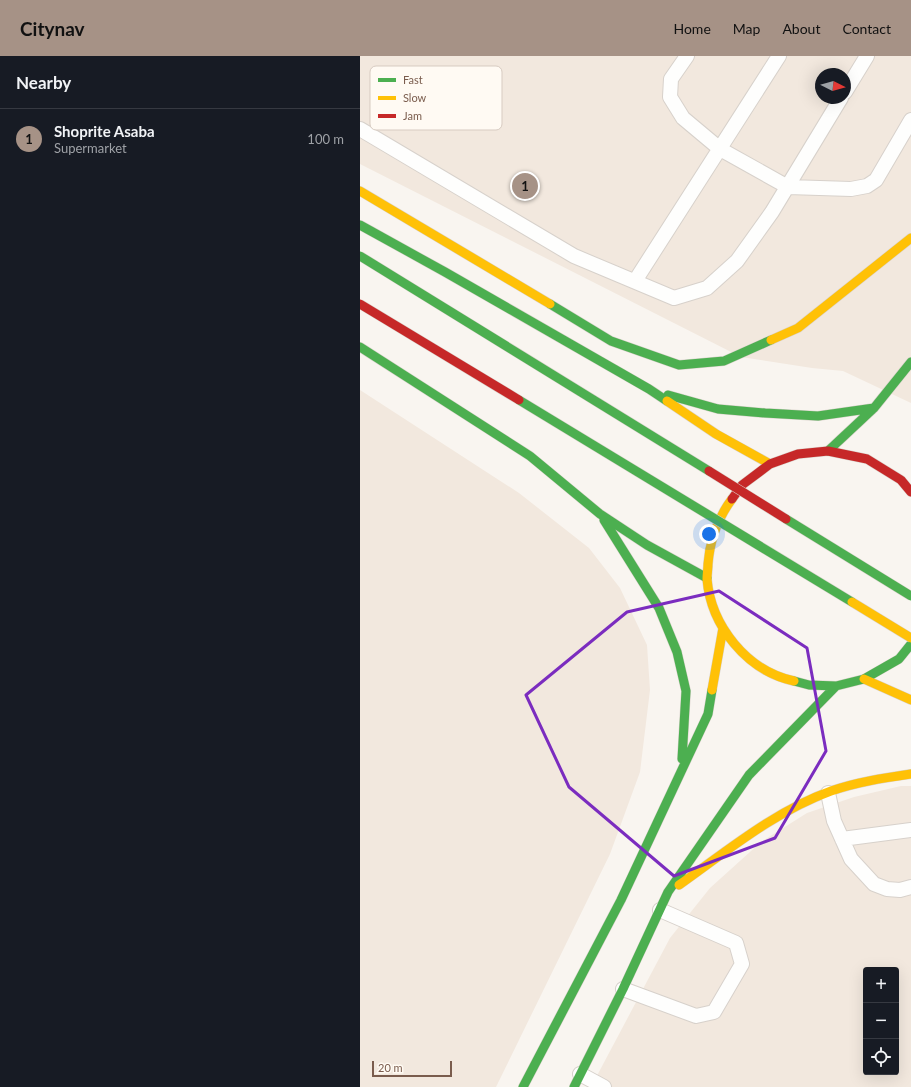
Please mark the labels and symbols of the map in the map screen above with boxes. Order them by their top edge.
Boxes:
legend [370,66,502,130]
north arrow [815,68,851,104]
text: Fast [403,73,423,86]
text: Slow [403,91,427,104]
text: Jam [403,109,422,122]
pin: 1 [512,171,538,201]
your location [699,524,719,544]
scale bar [372,1059,452,1078]

